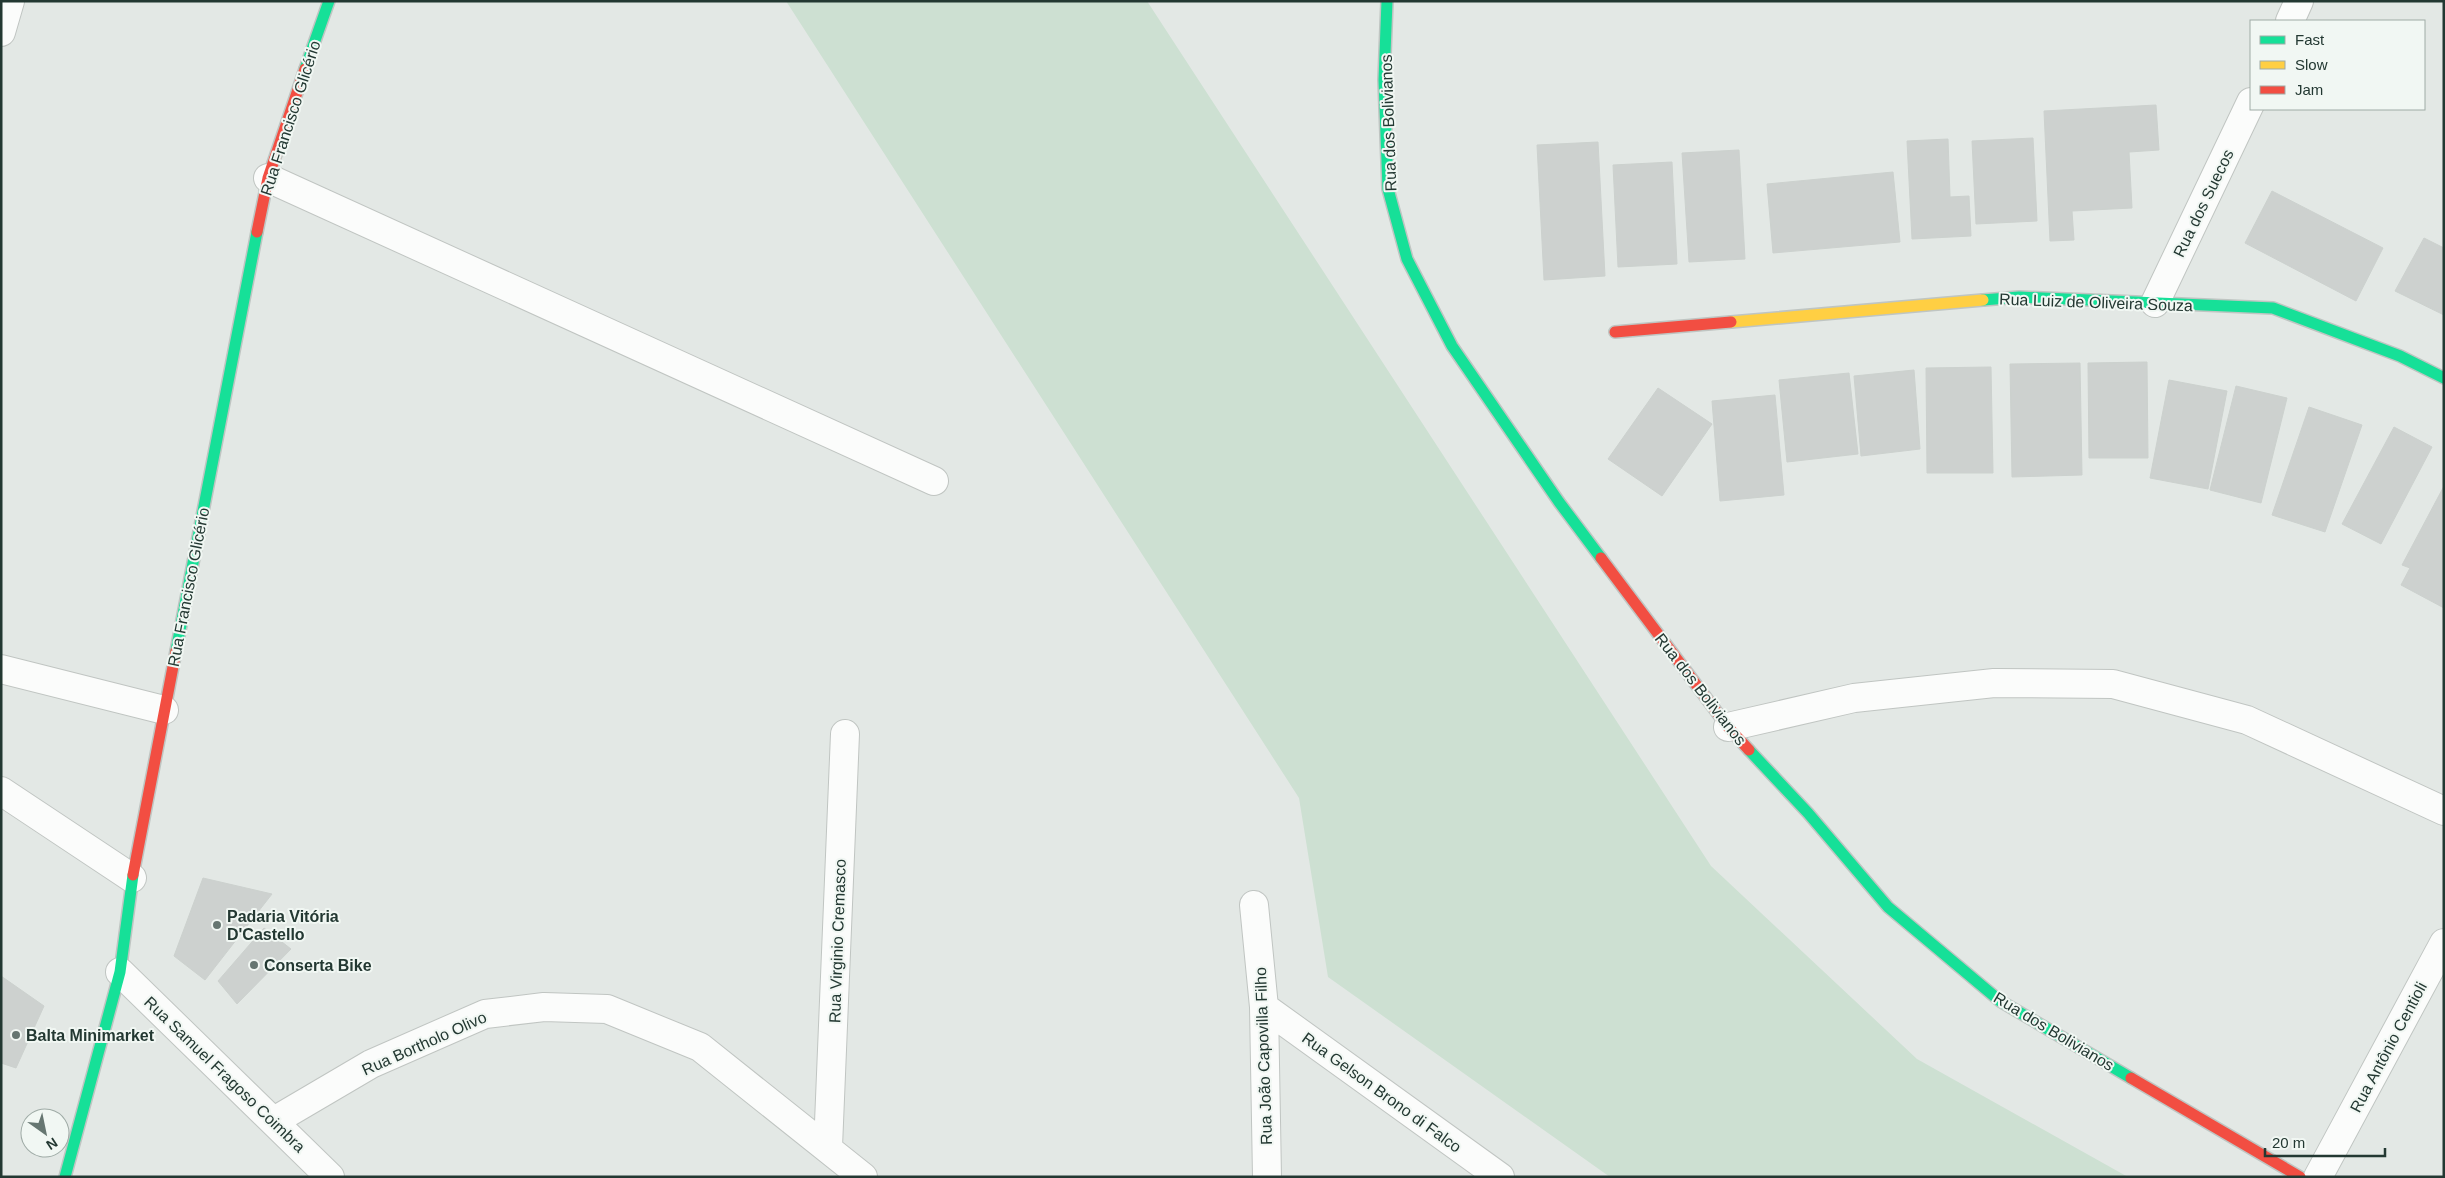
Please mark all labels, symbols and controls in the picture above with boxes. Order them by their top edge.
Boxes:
legend [2250,20,2425,110]
text: Fast [2295,31,2325,48]
street label: Rua Francisco Glicério [257,38,324,198]
street label: Rua dos Bolivianos [1378,54,1399,192]
text: Slow [2295,56,2328,73]
text: Jam [2295,81,2323,98]
street label: Rua dos Suecos [2170,147,2237,260]
street label: Rua Luiz de Oliveira Souza [1999,291,2193,314]
street label: Rua Francisco Glicério [165,506,212,668]
street label: Rua dos Bolivianos [1652,630,1749,749]
street label: Rua Virginio Cremasco [826,859,849,1023]
place label: Padaria Vitória D'Castello [227,908,339,943]
marker: Padaria Vitória D'Castello [211,919,223,931]
place label: Conserta Bike [264,957,372,974]
marker: Conserta Bike [248,959,260,971]
street label: Rua João Capovilla Filho [1252,967,1275,1145]
street label: Rua Antônio Centioli [2347,979,2430,1115]
street label: Rua dos Bolivianos [1991,989,2117,1074]
street label: Rua Samuel Fragoso Coimbra [141,993,308,1156]
street label: Rua Bortholo Olivo [359,1008,489,1079]
place label: Balta Minimarket [26,1027,155,1044]
marker: Balta Minimarket [10,1029,22,1041]
street label: Rua Gelson Brono di Falco [1299,1029,1464,1156]
north arrow [20,1108,70,1158]
scale bar [2265,1126,2385,1158]
text: N [43,1134,61,1153]
text: 20 m [2272,1134,2305,1151]

